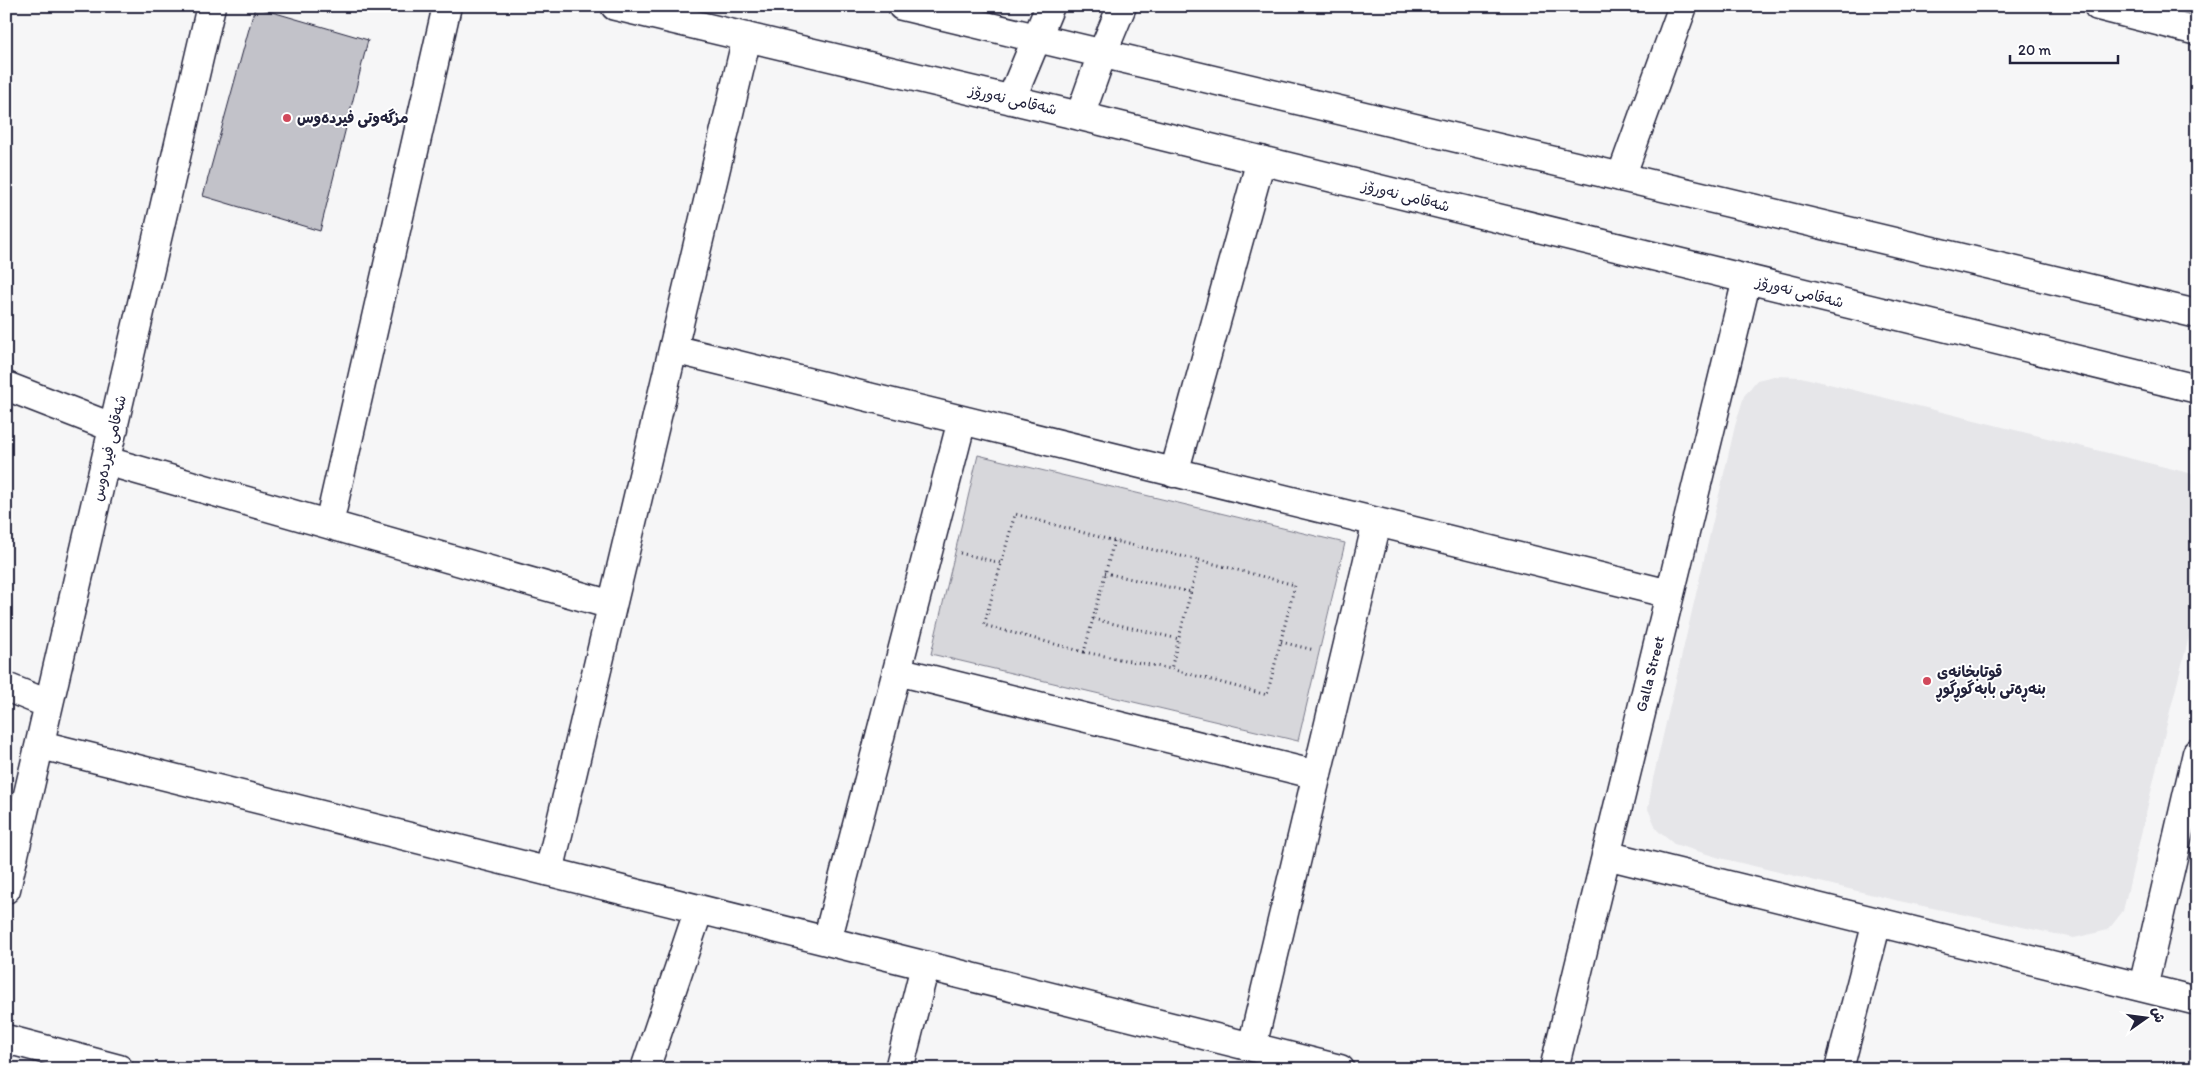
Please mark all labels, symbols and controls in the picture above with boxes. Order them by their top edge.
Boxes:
scale bar [2010,32,2118,64]
text: 20 m [2018,41,2052,59]
street label: شەقامی نەورۆز [966,81,1059,120]
place label: مزگەوتی فیردەوس [297,108,408,128]
marker: مزگەوتی فیردەوس [281,112,293,124]
street label: شەقامی نەورۆز [1359,176,1452,217]
street label: شەقامی نەورۆز [1753,272,1846,313]
street label: شەقامی فیردەوس [88,393,131,503]
street label: Galla Street [1632,634,1668,714]
place label: قوتابخانەی بنەڕەتی بابەگوڕگوڕ [1935,663,2046,702]
marker: قوتابخانەی بنەڕەتی بابەگوڕگوڕ [1921,675,1933,687]
north arrow [2120,992,2170,1042]
text: ش [2148,1005,2168,1025]

